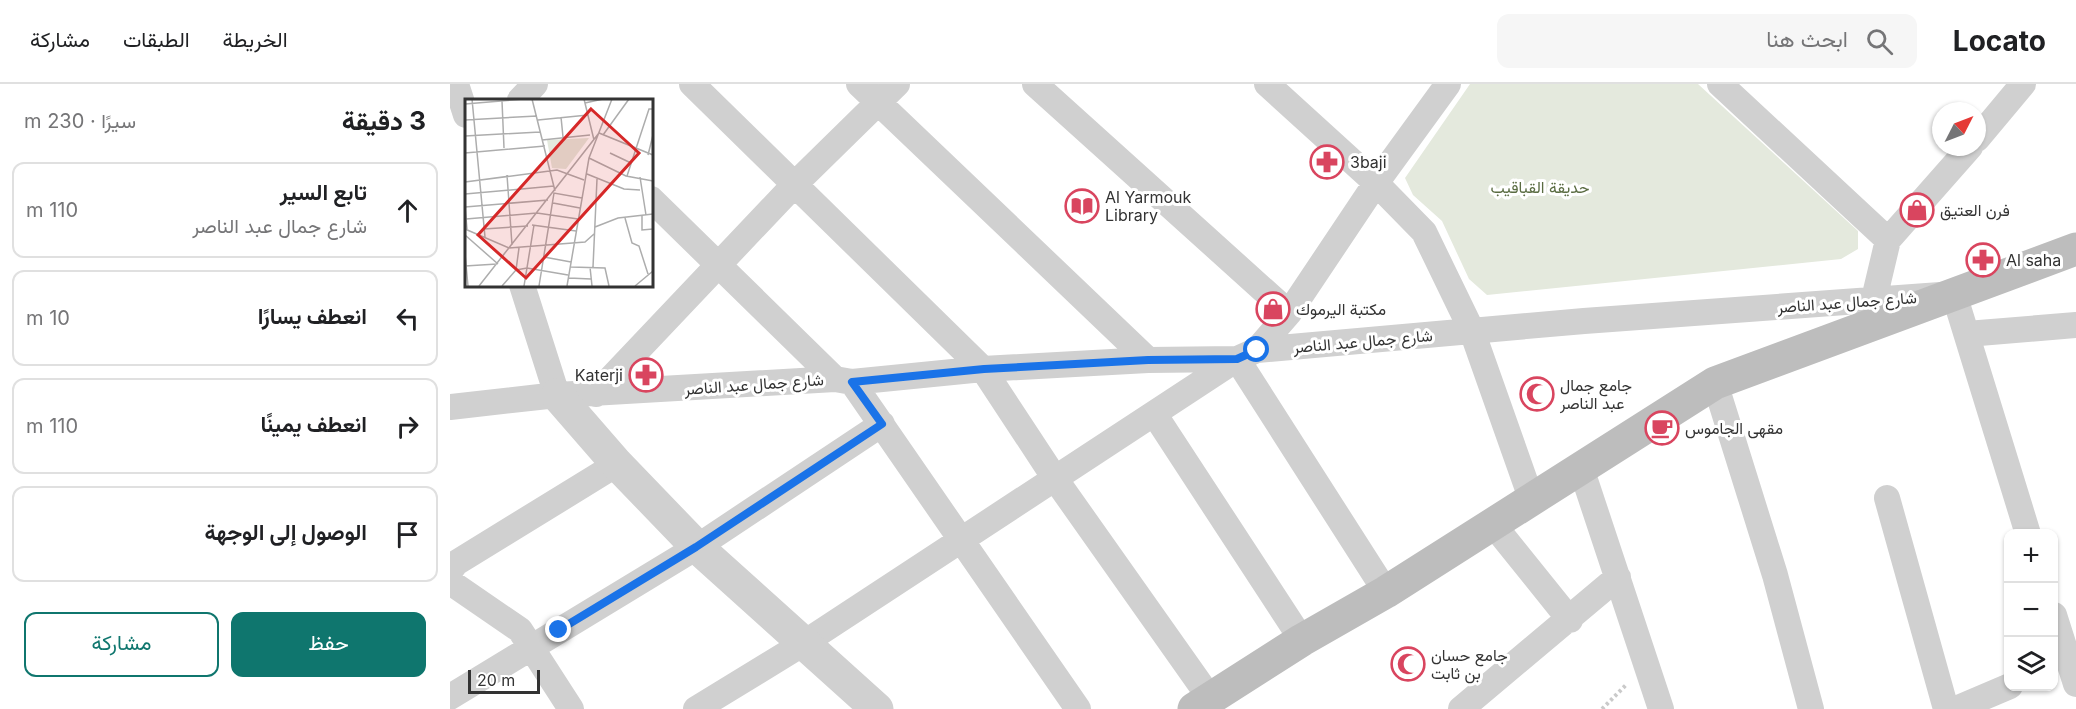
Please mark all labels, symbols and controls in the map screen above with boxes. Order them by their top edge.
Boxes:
search box [1497,14,1917,68]
text: Locato [1953,24,2046,58]
icon: search [1863,25,1896,58]
text: ابحث هنا [1766,26,1848,52]
text: مشاركة [30,27,90,52]
text: الطبقات [123,27,190,52]
text: الخريطة [223,27,288,52]
inset map [465,99,652,286]
north arrow [1932,102,1986,156]
text: 3 دقيقة [342,105,426,136]
text: سيرًا · 230 m [24,109,136,133]
pharmacy icon: 3baji [1309,144,1345,180]
place label: 3baji [1350,152,1387,172]
park label: حديقة القباقيب [1491,177,1590,197]
text: تابع السير [280,179,367,205]
place label: Al Yarmouk Library [1105,187,1191,225]
library icon: Al Yarmouk Library [1064,188,1100,224]
shop icon: فرن العتيق [1899,192,1935,228]
icon: ahead [391,194,424,227]
text: 110 m [26,198,78,222]
place label: فرن العتيق [1940,200,2010,221]
text: شارع جمال عبد الناصر [192,214,367,238]
pharmacy icon: Al saha [1965,242,2001,278]
place label: Al saha [2006,250,2061,270]
street label: شارع جمال عبد الناصر [1776,287,1918,319]
shop icon: مكتبة اليرموك [1255,291,1291,327]
place label: مكتبة اليرموك [1296,299,1386,320]
icon: left [391,302,424,335]
text: انعطف يسارًا [258,303,367,329]
text: 10 m [26,306,70,330]
street label: شارع جمال عبد الناصر [1291,325,1434,359]
route start [1243,336,1269,362]
pharmacy icon: Katerji [628,357,664,393]
place label: Katerji [575,365,623,385]
street label: شارع جمال عبد الناصر [683,369,825,401]
place label: جامع جمال عبد الناصر [1559,375,1632,414]
mosque icon: جامع جمال عبد الناصر [1519,376,1555,412]
icon: right [391,410,424,443]
cafe icon: مقهى الجاموس [1644,410,1680,446]
text: انعطف يمينًا [260,411,367,437]
text: 110 m [26,414,78,438]
place label: مقهى الجاموس [1685,418,1783,439]
icon: arrive [391,518,424,551]
text: الوصول إلى الوجهة [204,519,367,545]
map controls [2004,529,2058,691]
button: + [2004,529,2058,583]
button: − [2004,583,2058,637]
button: مشاركة [24,612,219,677]
button: حفظ [231,612,426,677]
route end [545,616,571,642]
button: layers [2004,637,2058,691]
place label: جامع حسان بن ثابت [1431,645,1508,684]
mosque icon: جامع حسان بن ثابت [1390,646,1426,682]
scale bar [468,667,540,694]
text: 20 m [477,670,515,690]

